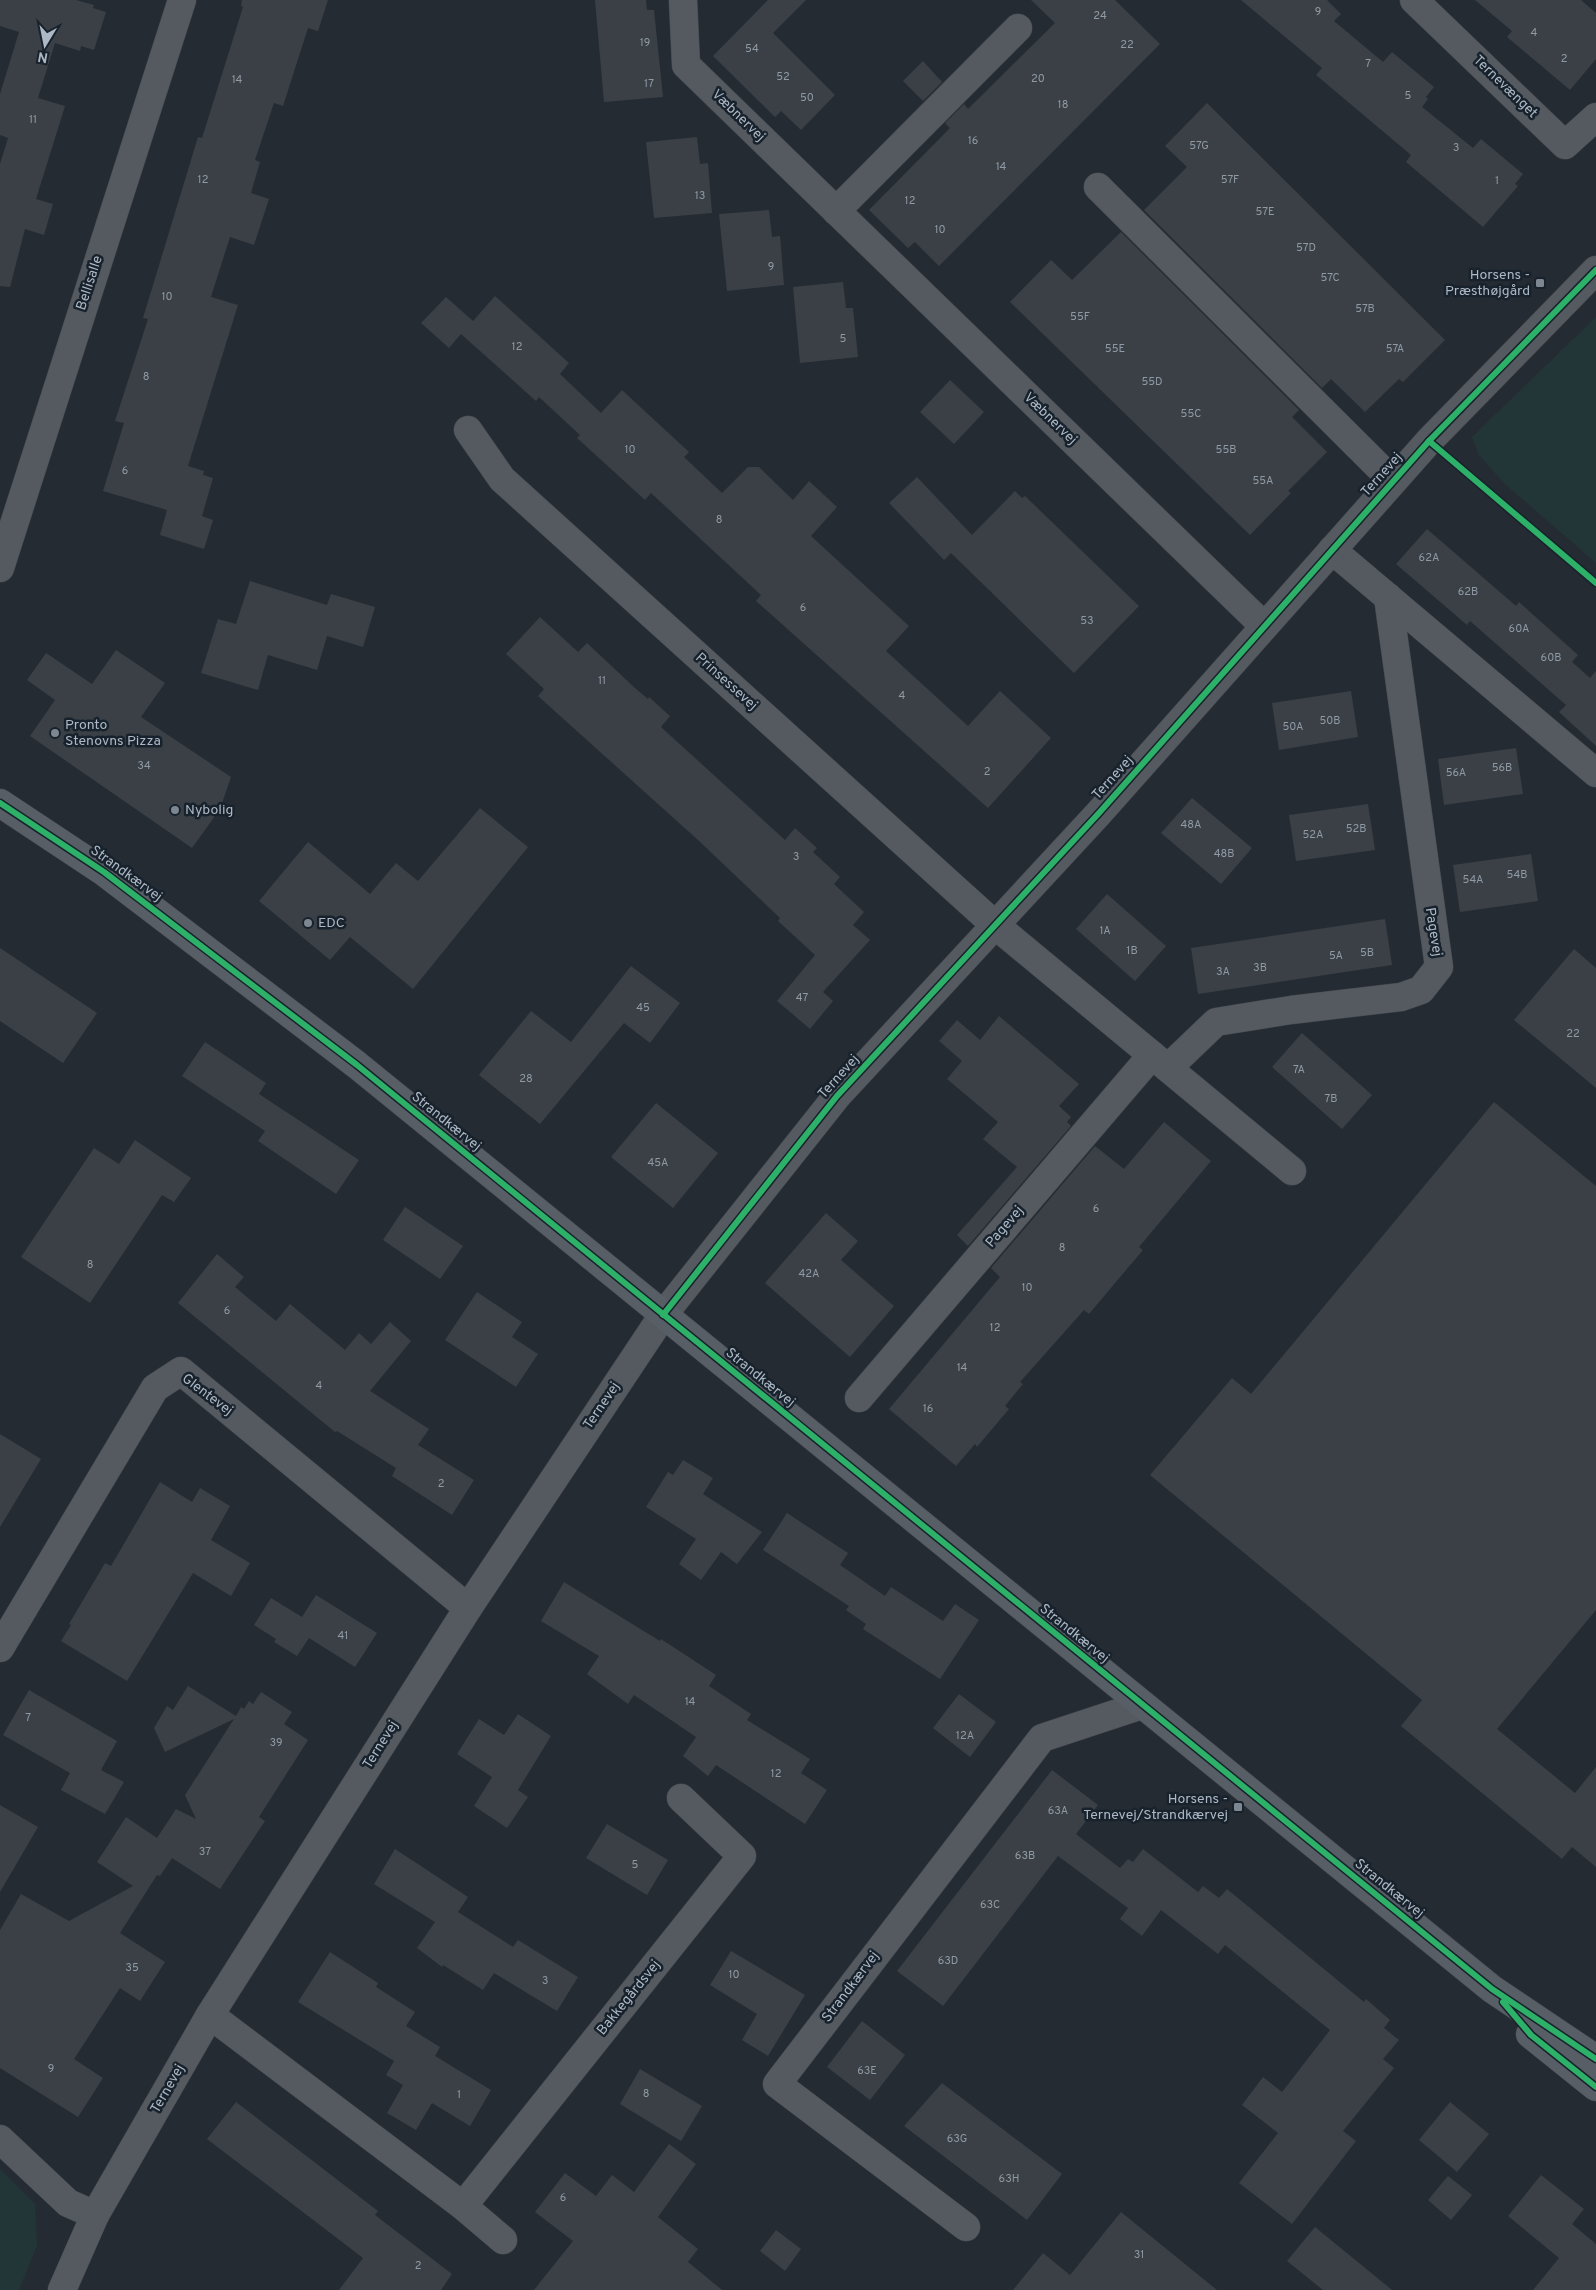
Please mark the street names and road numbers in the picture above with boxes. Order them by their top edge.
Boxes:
street label: Ternevænget [1469,52,1541,122]
street label: Væbnervej [708,86,768,146]
street label: Bellisalle [73,254,107,312]
street label: Væbnervej [1020,389,1080,449]
street label: Ternevej [1358,449,1406,501]
street label: Prinsessevej [691,650,761,714]
street label: Ternevej [1089,752,1137,804]
street label: Strandkærvej [87,842,165,906]
street label: Pagevej [1421,906,1445,958]
street label: Ternevej [815,1051,863,1103]
street label: Strandkærvej [408,1089,484,1155]
street label: Pagevej [982,1203,1028,1251]
street label: Strandkærvej [722,1345,798,1411]
street label: Glentevej [178,1370,236,1420]
street label: Ternevej [580,1379,624,1433]
street label: Strandkærvej [1036,1601,1112,1667]
street label: Ternevej [360,1718,402,1772]
street label: Strandkærvej [1351,1856,1427,1922]
street label: Strandkærvej [819,1948,883,2026]
street label: Bakkegårdsvej [594,1957,664,2039]
street label: Ternevej [147,2062,189,2116]

